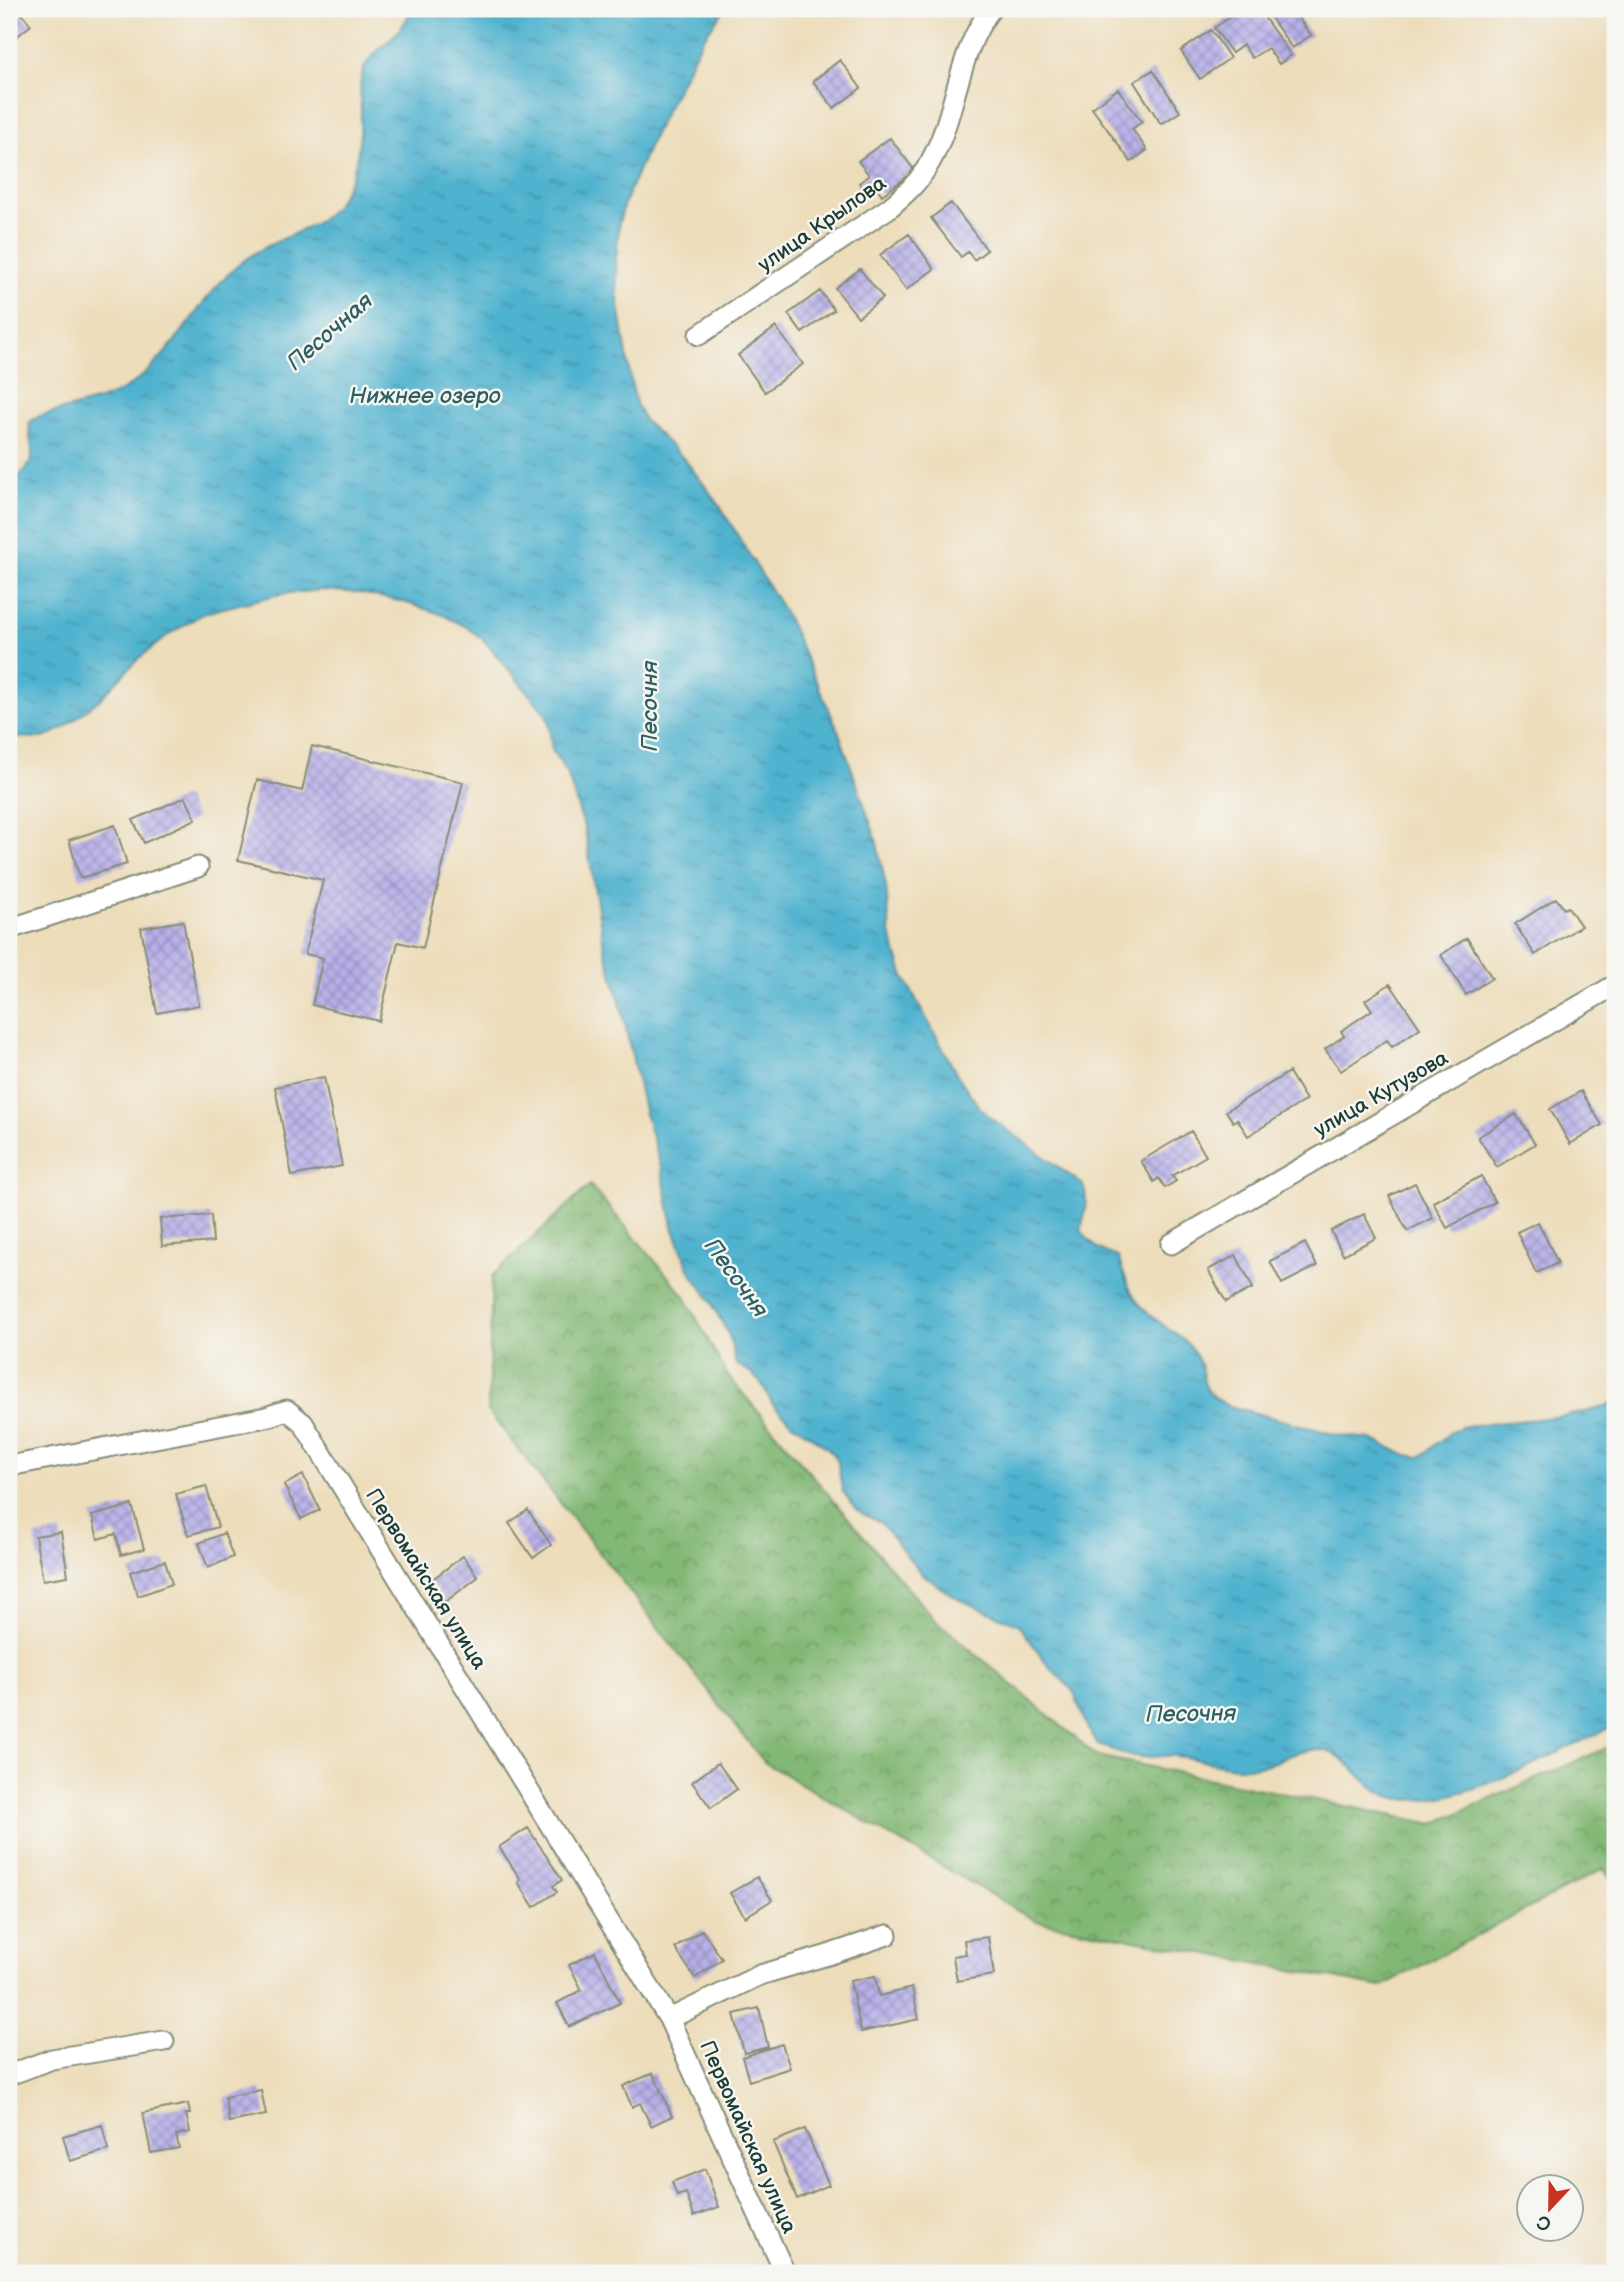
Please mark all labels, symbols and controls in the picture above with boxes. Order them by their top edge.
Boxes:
street label: улица Крылова [753,170,891,277]
water label: Песочная [281,287,379,377]
water label: Нижнее озеро [349,382,501,410]
water label: Песочня [636,660,664,752]
street label: улица Кутузова [1309,1045,1453,1143]
water label: Песочня [698,1233,774,1323]
street label: Первомайская улица [360,1484,492,1674]
water label: Песочня [1145,1699,1237,1729]
street label: Первомайская улица [694,2037,802,2238]
north arrow [1516,2174,1586,2244]
text: С [1534,2209,1555,2236]

